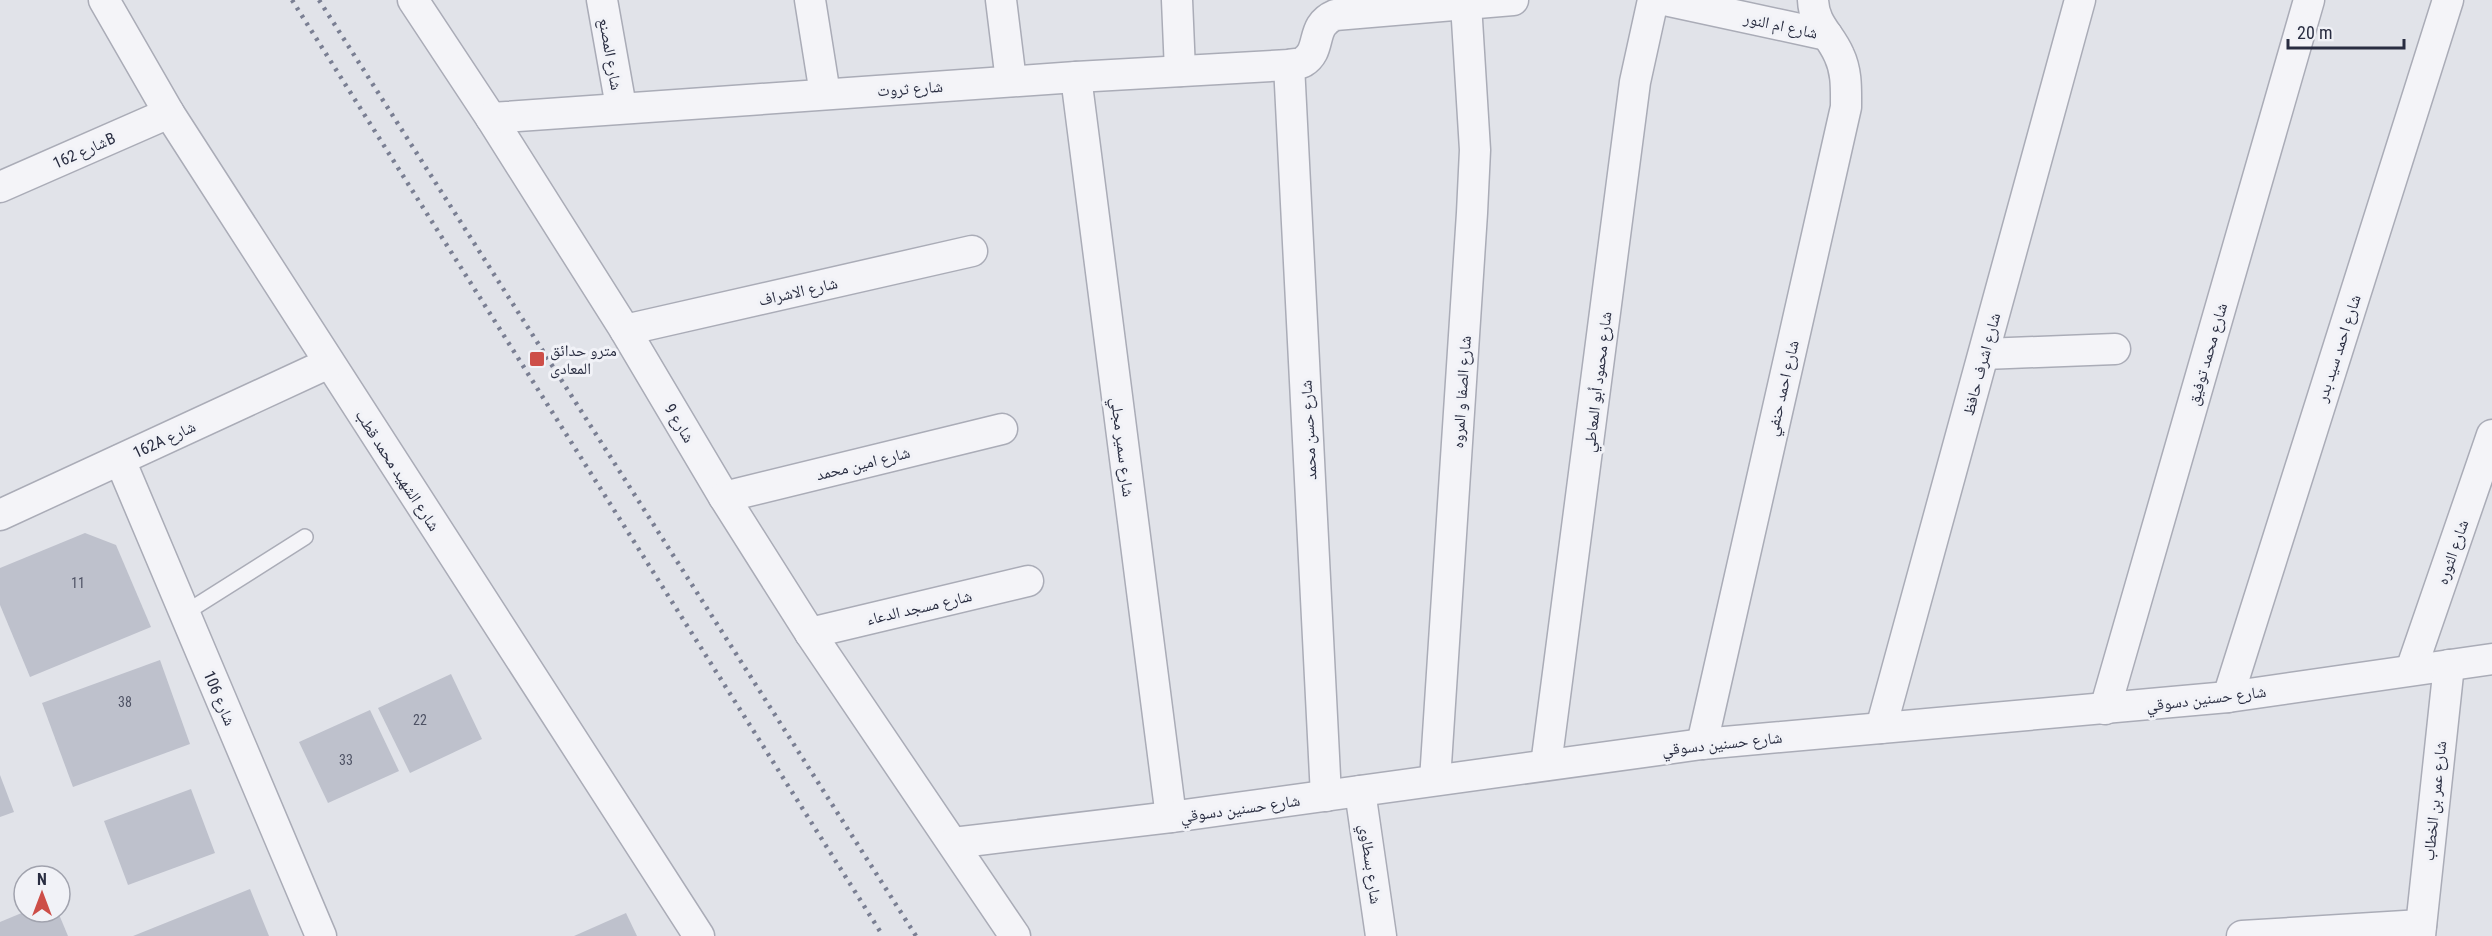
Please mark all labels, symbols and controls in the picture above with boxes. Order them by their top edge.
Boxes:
street label: شارع ام النور [1741,8,1820,44]
scale bar [2288,12,2404,50]
street label: شارع المصنع [594,17,626,92]
text: 20 m [2297,22,2332,43]
street label: شارع ثروت [877,77,944,101]
street label: شارع 162B [50,128,119,174]
street label: شارع الاشراف [757,273,840,311]
street label: شارع احمد سيد بدر [2312,292,2366,405]
street label: شارع محمد توفيق [2184,301,2232,408]
street label: شارع محمود أبو المعاطي [1579,311,1619,454]
street label: شارع اشرف حافظ [1959,311,2005,418]
street label: شارع الصفا و المروه [1448,335,1476,449]
street label: شارع احمد حنفي [1762,338,1806,439]
place label: مترو حدائق المعادى [550,341,617,379]
marker: مترو حدائق المعادى [528,350,546,368]
street label: شارع حسن محمد [1296,379,1322,480]
street label: شارع سمير مجلي [1104,396,1138,498]
street label: شارع 9 [660,400,699,447]
street label: شارع الشهيد محمد قطب [350,406,444,535]
street label: 162A شارع [130,417,199,463]
street label: شارع امين محمد [814,443,912,485]
street label: شارع الثوره [2433,517,2473,587]
house number: 11 [71,575,85,591]
street label: شارع مسجد الدعاء [864,586,974,630]
street label: شارع 106 [199,668,240,729]
street label: شارع حسنين دسوقي [2145,682,2267,718]
house number: 38 [118,694,132,710]
house number: 22 [413,712,427,728]
street label: شارع حسنين دسوقي [1661,728,1783,762]
street label: شارع عمر بن الخطاب [2419,740,2451,862]
house number: 33 [339,752,353,768]
street label: شارع حسنين دسوقي [1179,791,1302,829]
street label: شارع بسطاوي [1352,823,1386,906]
north arrow [12,864,72,924]
text: N [37,870,47,889]

